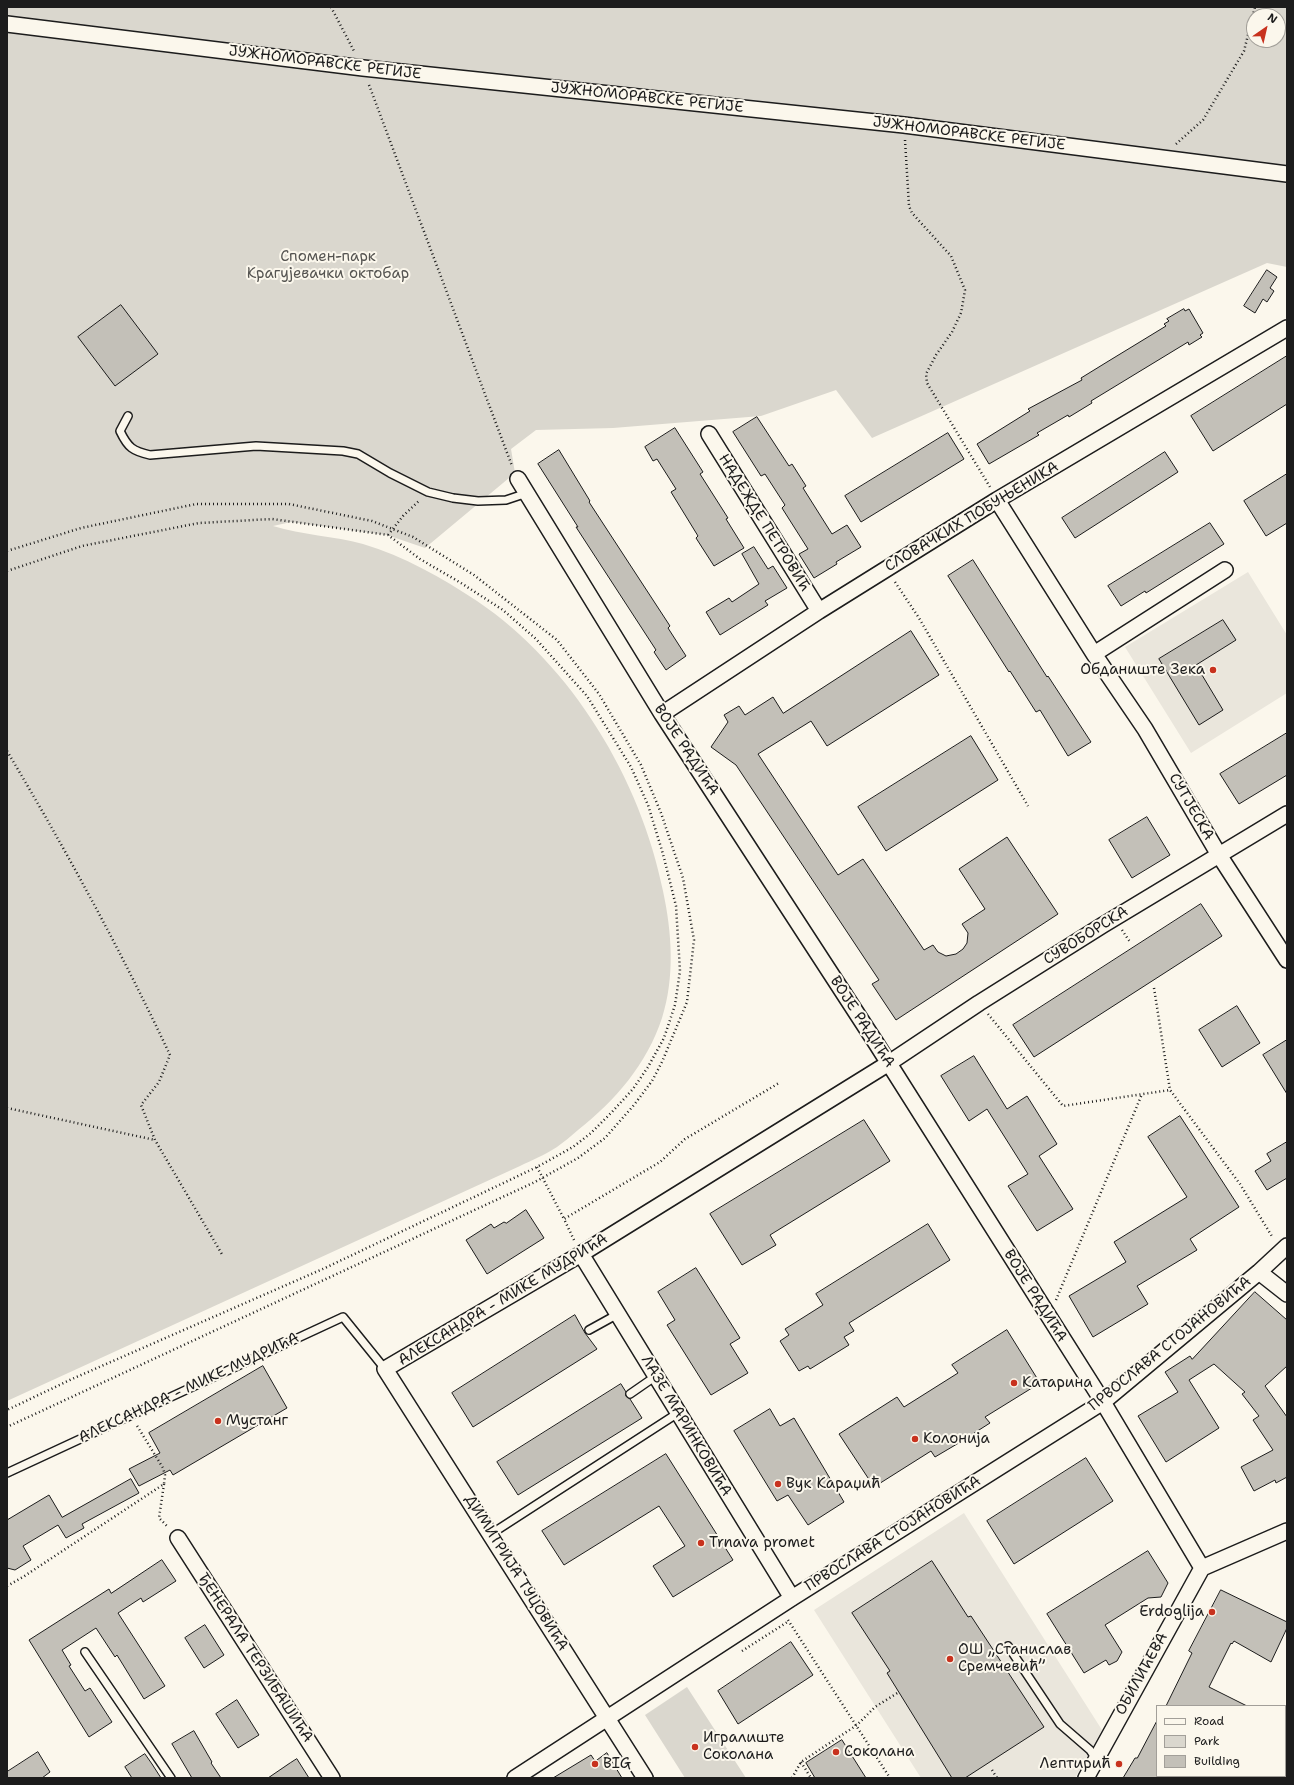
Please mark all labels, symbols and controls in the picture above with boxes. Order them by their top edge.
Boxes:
north arrow [1246,8,1286,48]
text: N [1265,10,1280,27]
street label: ЈУЖНОМОРАВСКЕ РЕГИЈЕ [228,42,422,84]
street label: ЈУЖНОМОРАВСКЕ РЕГИЈЕ [550,79,744,117]
street label: ЈУЖНОМОРАВСКЕ РЕГИЈЕ [872,113,1066,155]
park label: Спомен-парк Крагујевачки октобар [247,248,409,283]
street label: НАДЕЖДЕ ПЕТРОВИЋ [714,451,814,595]
street label: СЛОВАЧКИХ ПОБУЊЕНИКА [882,458,1062,576]
place label: Обданиште Зека [1080,661,1205,679]
marker: Обданиште Зека [1208,665,1218,675]
street label: ВОЈЕ РАДИЋА [650,701,722,799]
street label: СУТЈЕСКА [1165,770,1217,844]
street label: СУВОБОРСКА [1040,903,1132,969]
street label: ВОЈЕ РАДИЋА [826,973,898,1071]
street label: АЛЕКСАНДРА - МИКЕ МУДРИЋА [395,1230,611,1370]
street label: ВОЈЕ РАДИЋА [999,1247,1071,1345]
street label: ПРВОСЛАВА СТОЈАНОВИЋА [1085,1273,1255,1415]
street label: АЛЕКСАНДРА - МИКЕ МУДРИЋА [76,1329,302,1447]
street label: ЛАЗЕ МАРИНКОВИЋА [637,1352,735,1500]
place label: Катарина [1022,1374,1093,1392]
marker: Катарина [1009,1378,1019,1388]
place label: Мустанг [226,1412,288,1430]
marker: Мустанг [213,1416,223,1426]
place label: Колонија [923,1430,990,1448]
marker: Колонија [910,1434,920,1444]
street label: ПРВОСЛАВА СТОЈАНОВИЋА [802,1472,984,1596]
place label: Вук Караџић [786,1475,881,1493]
marker: Вук Караџић [773,1479,783,1489]
street label: ДИМИТРИЈА ТУЦОВИЋА [460,1492,572,1654]
place label: Trnava promet [709,1534,815,1552]
marker: Trnava promet [696,1538,706,1548]
street label: ЂЕНЕРАЛА ТЕРЗИБАШИЋА [193,1570,317,1746]
place label: Erdoglija [1139,1603,1204,1621]
marker: Erdoglija [1207,1607,1217,1617]
street label: ОБИЛИЋЕВА [1112,1630,1172,1718]
place label: ОШ „Станислав Сремчевић” [958,1641,1071,1676]
marker: ОШ „Станислав Сремчевић” [945,1654,955,1664]
legend [1156,1705,1286,1777]
text: Road [1194,1713,1224,1729]
place label: Игралиште Соколана [703,1729,784,1764]
text: Park [1194,1733,1220,1749]
marker: Игралиште Соколана [690,1742,700,1752]
place label: Соколана [844,1743,914,1761]
marker: Соколана [831,1747,841,1757]
text: Building [1194,1753,1240,1769]
place label: BIG [603,1755,631,1773]
place label: Лептирић [1040,1755,1111,1773]
marker: BIG [590,1759,600,1769]
marker: Лептирић [1114,1759,1124,1769]

